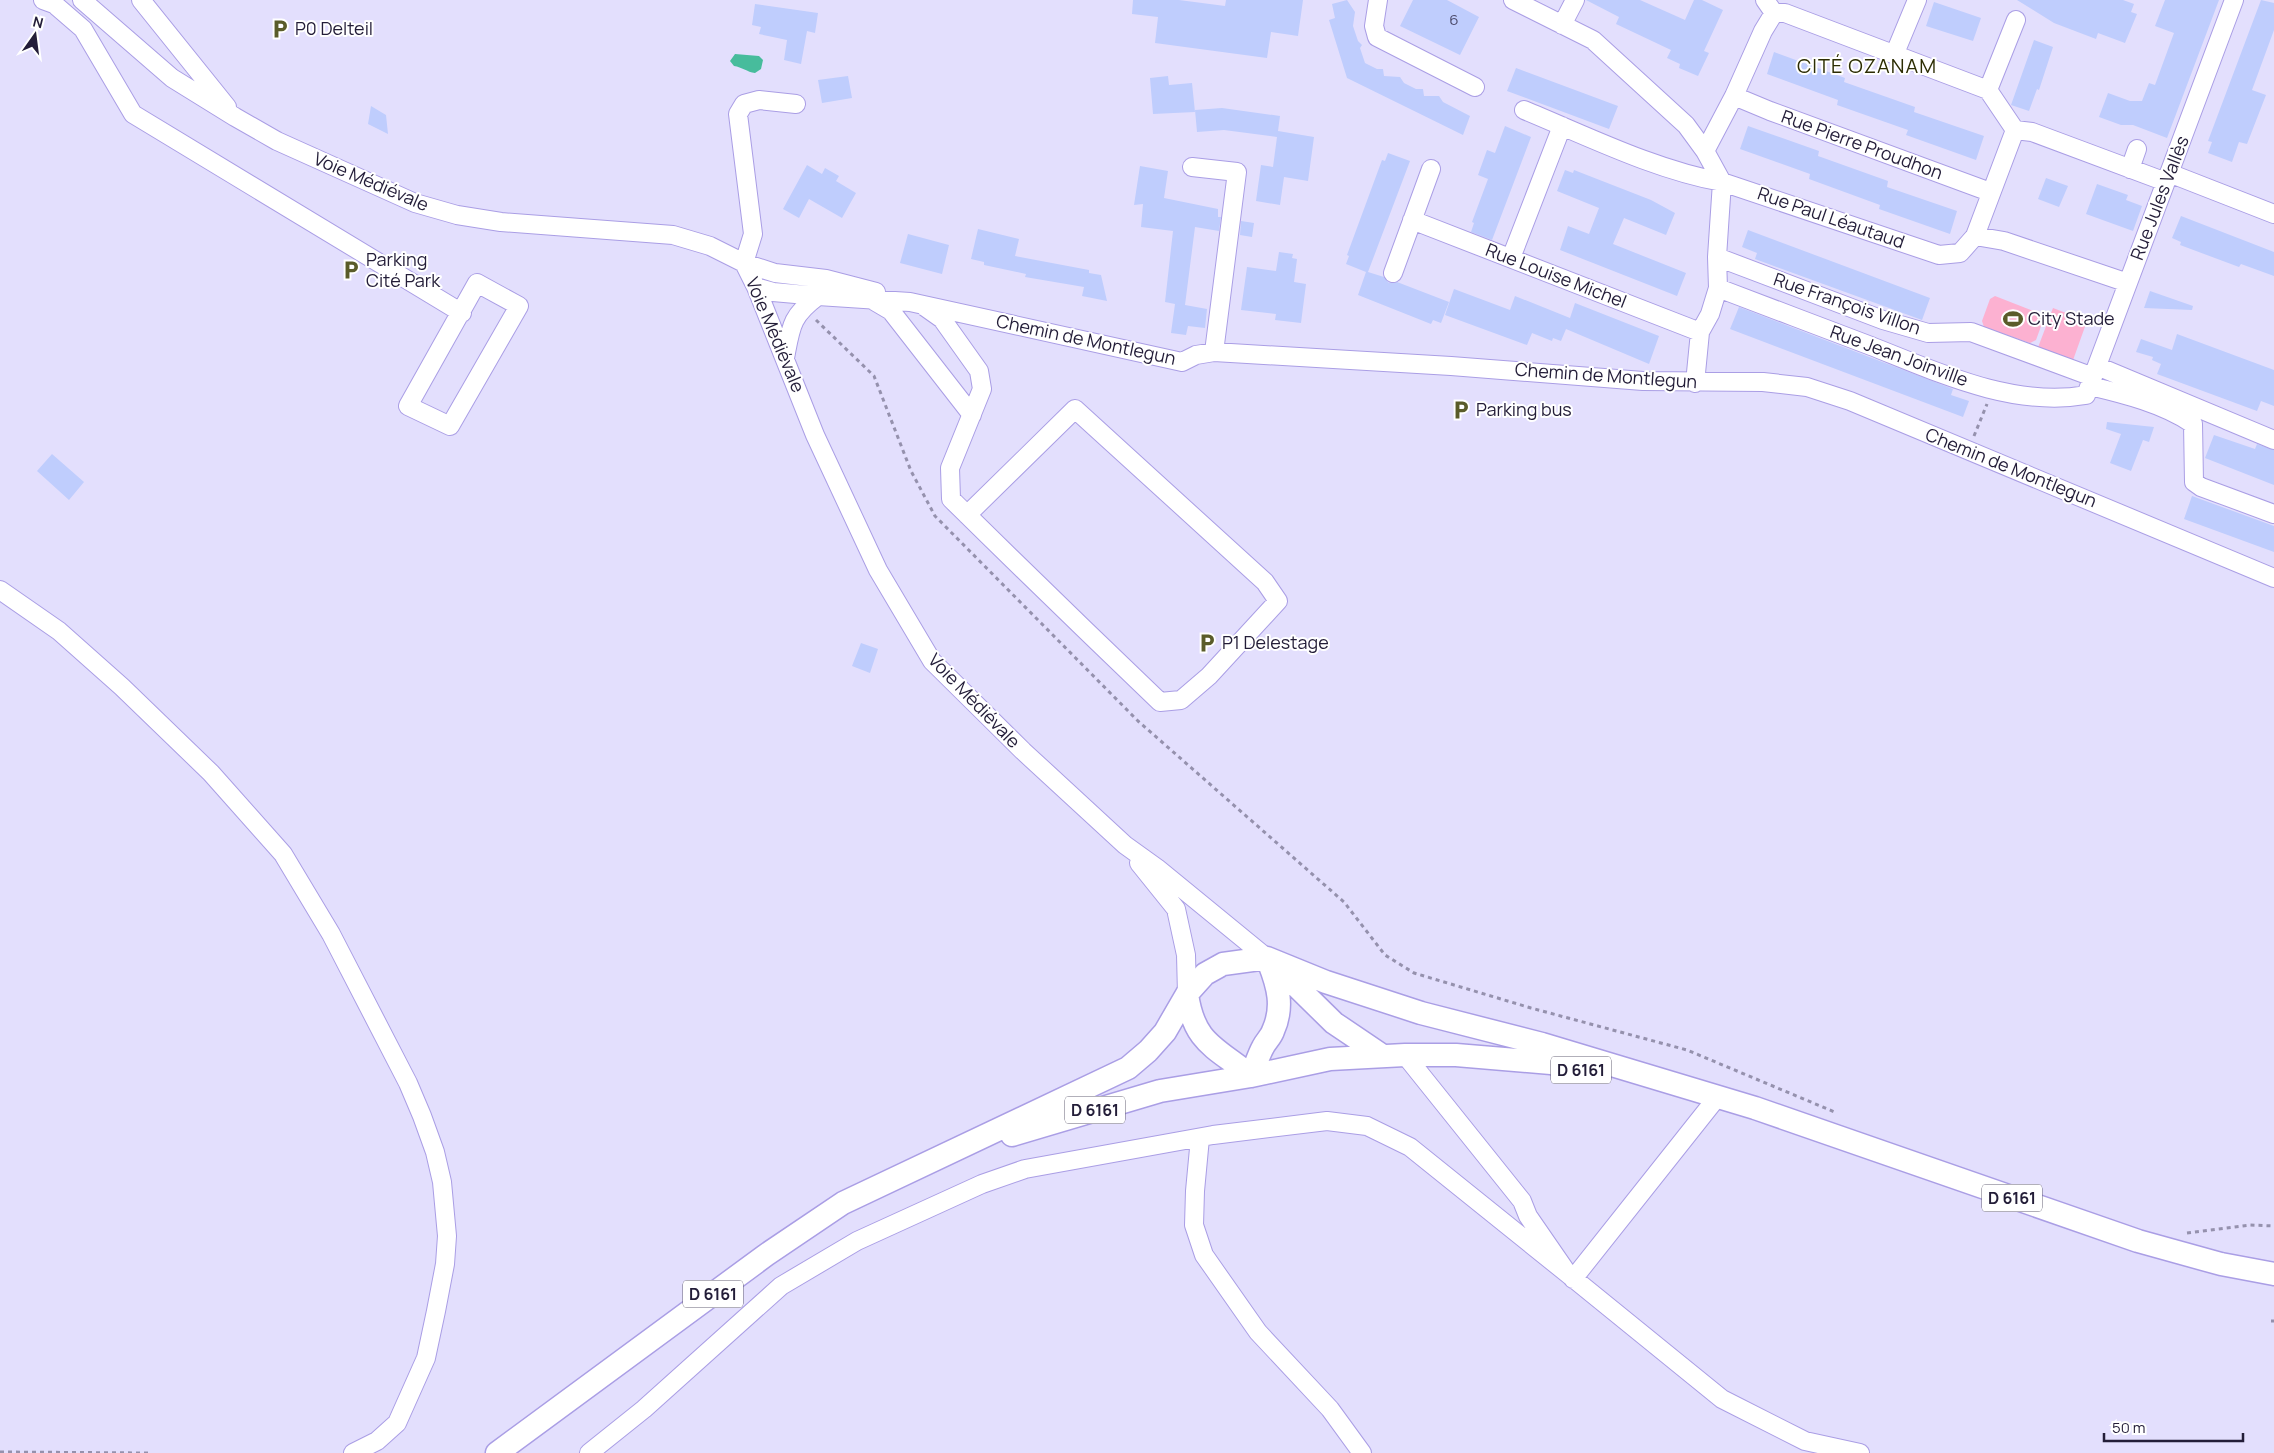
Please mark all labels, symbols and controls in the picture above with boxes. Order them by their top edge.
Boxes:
house number: 6 [1449,9,1459,30]
north arrow [10,10,60,60]
text: N [31,11,45,32]
place label: P0 Delteil [295,16,373,40]
parking icon: P0 Delteil [269,18,291,40]
district label: CITÉ OZANAM [1797,52,1937,79]
street label: Rue Pierre Proudhon [1778,104,1946,184]
street label: Rue Jules Vallès [2124,132,2194,263]
street label: Voie Médiévale [310,146,433,216]
street label: Rue Paul Léautaud [1755,181,1908,253]
street label: Rue Louise Michel [1482,237,1630,313]
place label: Parking Cité Park [366,247,441,292]
parking icon: Parking Cité Park [340,259,362,281]
street label: Rue François Villon [1771,267,1924,339]
street label: Voie Médiévale [741,273,811,396]
place label: City Stade [2028,306,2115,330]
street label: Chemin de Montlegun [994,308,1178,370]
sports icon: City Stade [2002,308,2024,330]
street label: Rue Jean Joinville [1827,319,1972,391]
street label: Chemin de Montlegun [1514,357,1698,393]
place label: Parking bus [1476,397,1572,421]
parking icon: Parking bus [1450,399,1472,421]
street label: Chemin de Montlegun [1922,422,2101,512]
place label: P1 Delestage [1222,630,1329,654]
parking icon: P1 Delestage [1196,632,1218,654]
street label: Voie Médiévale [923,648,1026,753]
road number: D 6161 [1551,1056,1611,1084]
road number: D 6161 [1065,1096,1125,1124]
road number: D 6161 [1982,1184,2042,1212]
road number: D 6161 [683,1280,743,1308]
scale bar [2104,1410,2243,1442]
text: 50 m [2112,1417,2146,1438]

